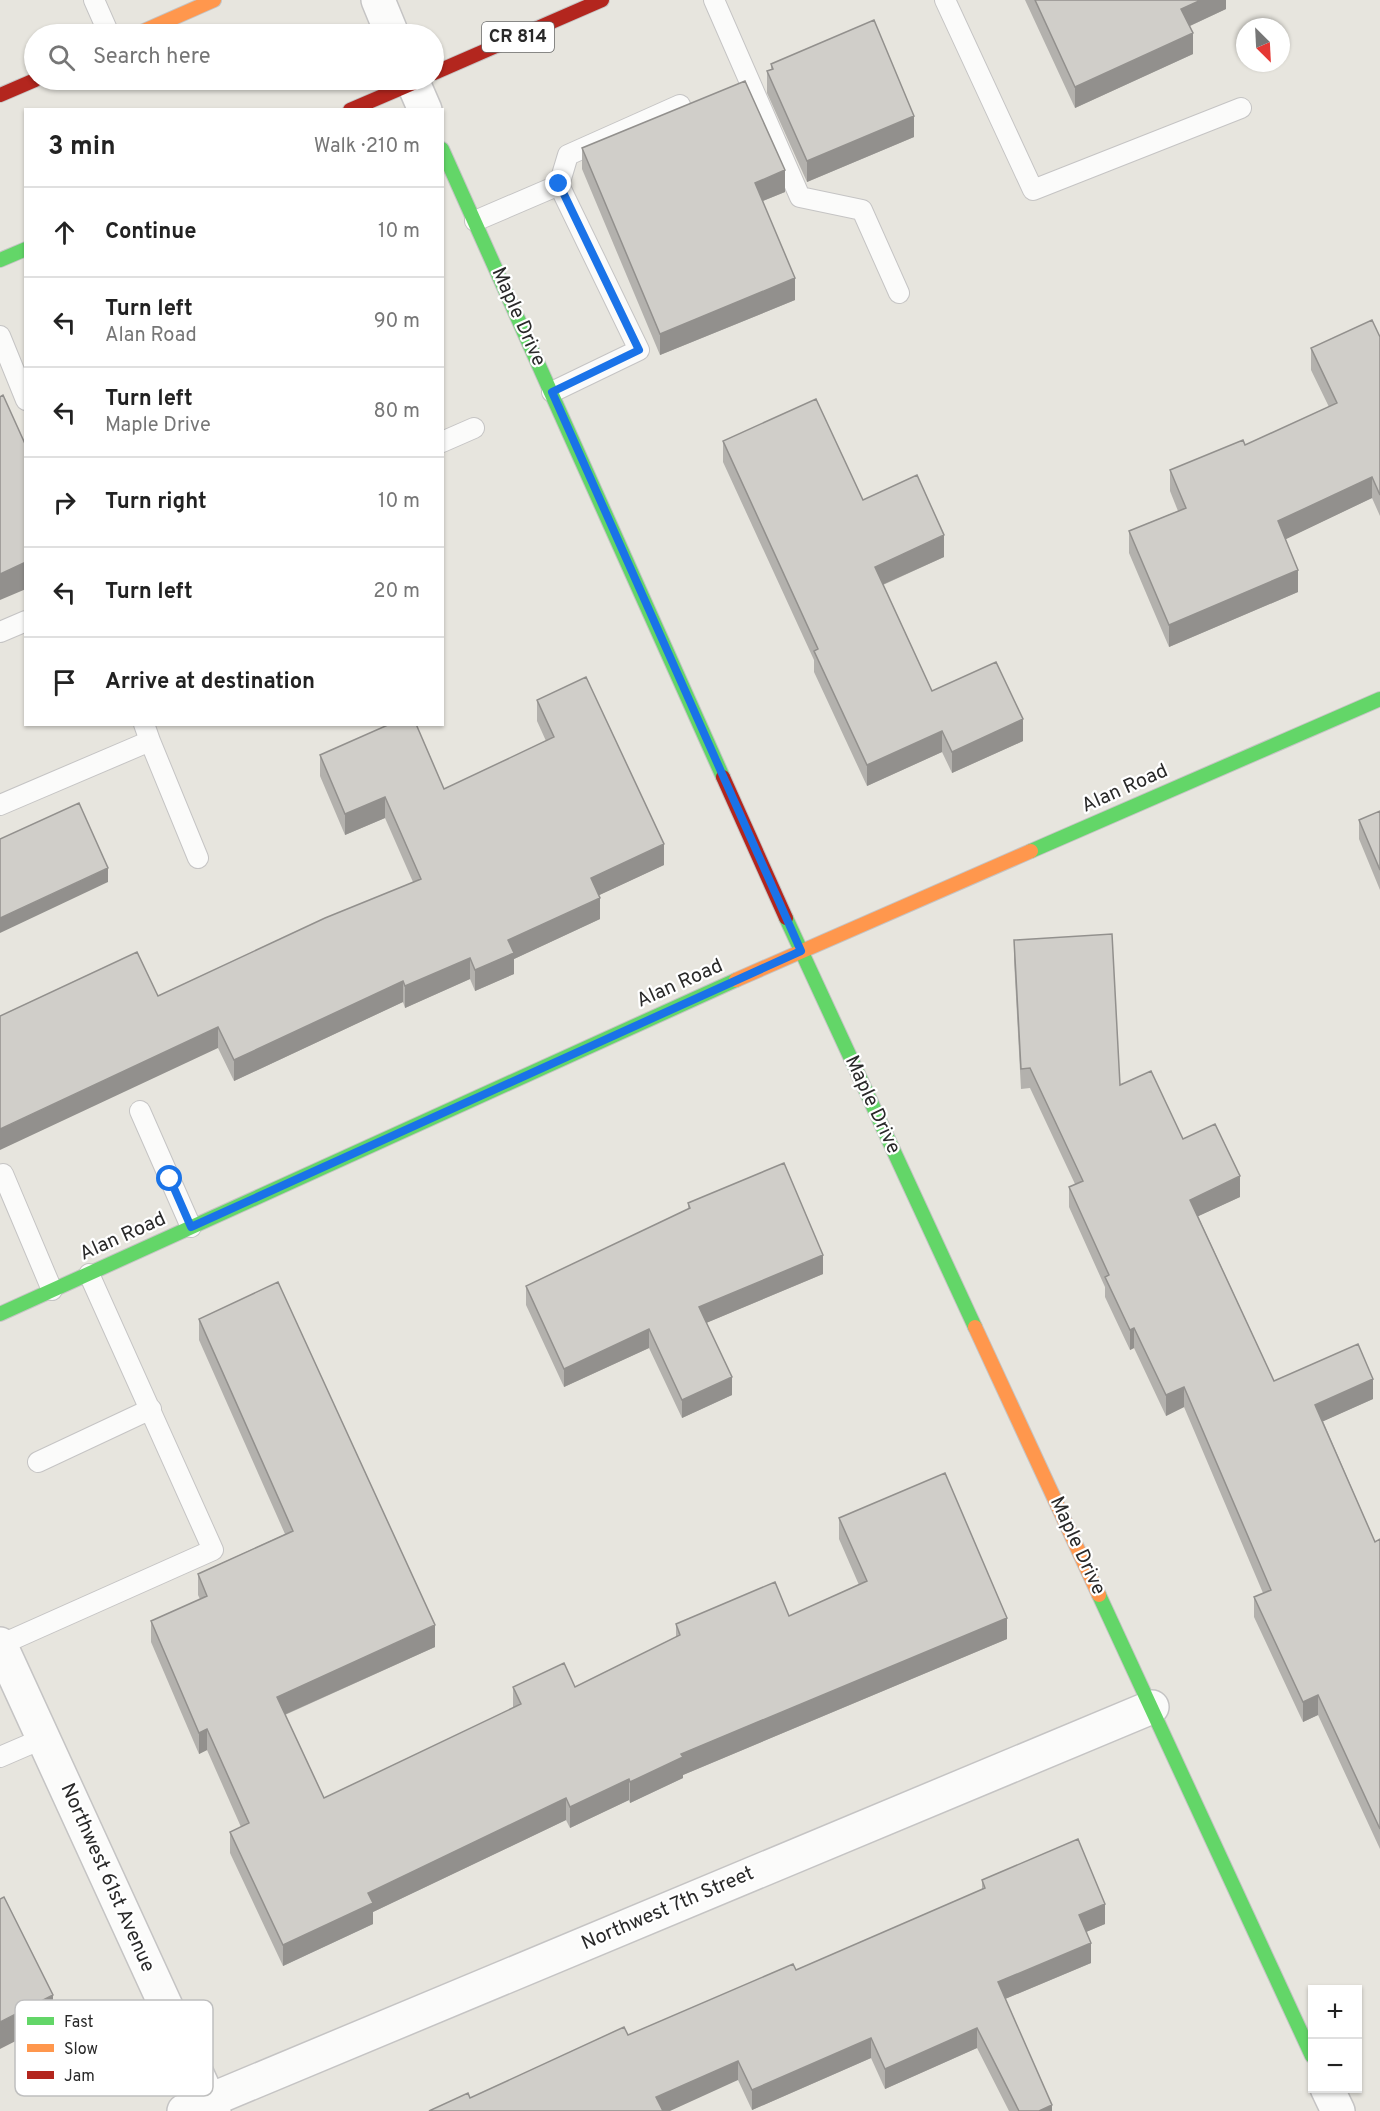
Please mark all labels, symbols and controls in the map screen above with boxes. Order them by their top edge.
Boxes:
north arrow [1236,18,1290,72]
road number: CR 814 [482,22,554,52]
search box [24,24,444,90]
icon: search [45,41,78,74]
text: Search here [93,44,211,71]
text: 3 min [48,131,116,164]
text: Walk · 210 m [314,134,420,160]
route end [545,170,571,196]
icon: ahead [48,216,81,249]
text: Continue [105,219,196,246]
text: 10 m [378,219,420,245]
street label: Maple Drive [485,263,551,371]
text: Turn left [105,296,193,323]
icon: left [48,306,81,339]
text: 90 m [374,309,420,335]
text: Alan Road [105,323,197,349]
text: Turn left [105,386,193,413]
icon: left [48,396,81,429]
text: 80 m [374,399,420,425]
text: Maple Drive [105,413,211,439]
icon: right [48,486,81,519]
text: Turn right [105,489,207,516]
text: 10 m [378,489,420,515]
icon: left [48,576,81,609]
text: Turn left [105,579,193,606]
text: 20 m [373,579,420,605]
icon: arrive [48,666,81,699]
text: Arrive at destination [105,669,315,696]
street label: Alan Road [1078,758,1172,820]
street label: Alan Road [633,953,727,1015]
street label: Maple Drive [838,1052,906,1158]
route start [156,1165,182,1191]
street label: Alan Road [76,1206,170,1268]
street label: Maple Drive [1043,1493,1111,1599]
street label: Northwest 61st Avenue [54,1779,160,1977]
street label: Northwest 7th Street [578,1861,758,1957]
map controls [1308,1985,1362,2093]
button: + [1308,1985,1362,2039]
legend [15,2000,213,2096]
text: Fast [64,2013,94,2033]
button: − [1308,2039,1362,2093]
text: Slow [64,2040,98,2060]
text: Jam [64,2067,95,2087]

